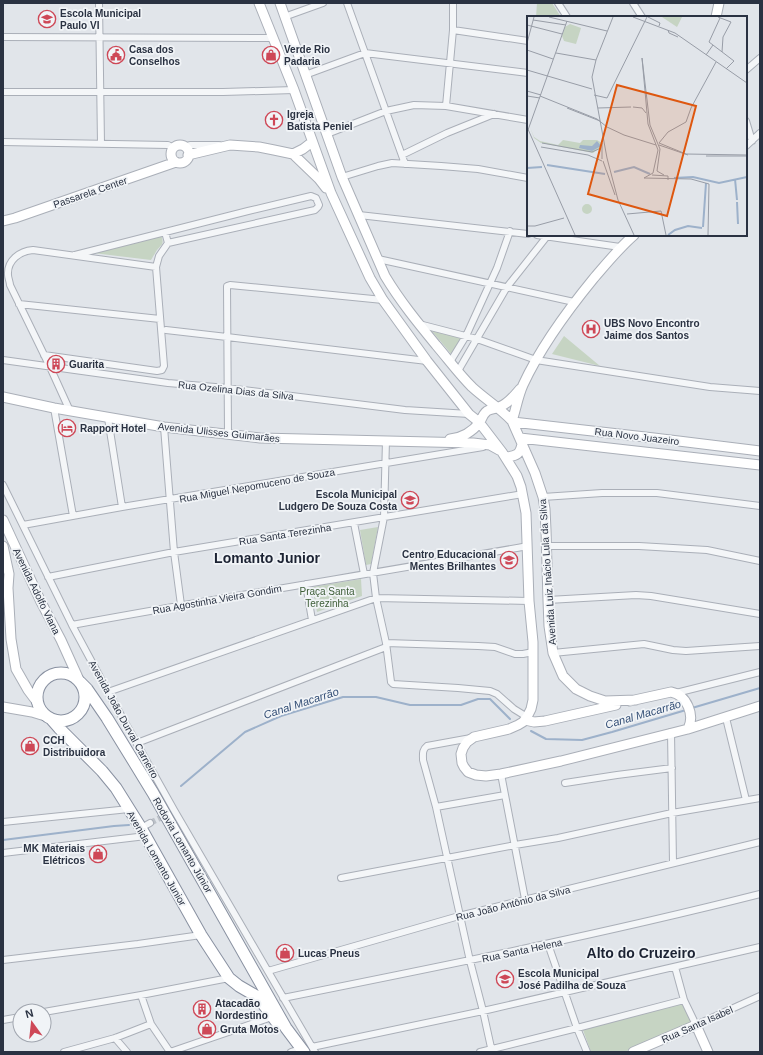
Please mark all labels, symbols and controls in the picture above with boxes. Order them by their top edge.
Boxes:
place label: Escola Municipal Paulo VI [60,8,141,31]
school or university icon: Escola Municipal Paulo VI [37,9,57,29]
inset map [527,16,747,236]
place label: Casa dos Conselhos [129,44,181,67]
place label: Verde Rio Padaria [284,44,330,67]
public building icon: Casa dos Conselhos [106,45,126,65]
shop icon: Verde Rio Padaria [261,45,281,65]
place label: Igreja Batista Peniel [287,109,353,132]
church icon: Igreja Batista Peniel [264,110,284,130]
street label: Passarela Center [52,174,129,210]
place label: UBS Novo Encontro Jaime dos Santos [604,318,700,341]
hospital icon: UBS Novo Encontro Jaime dos Santos [581,319,601,339]
building icon: Guarita [46,354,66,374]
place label: Guarita [69,359,104,370]
street label: Rua Ozelina Dias da Silva [178,379,295,402]
hotel icon: Rapport Hotel [57,418,77,438]
street label: Avenida Ulisses Guimarães [157,421,281,444]
place label: Rapport Hotel [80,423,146,434]
street label: Rua Novo Juazeiro [594,426,680,447]
street label: Rua Miguel Nepomuceno de Souza [178,466,336,505]
place label: Escola Municipal Ludgero De Souza Costa [279,489,397,512]
school or university icon: Escola Municipal Ludgero De Souza Costa [400,490,420,510]
street label: Avenida Luiz Inácio Lula da Silva [537,498,558,645]
street label: Rua Santa Terezinha [238,522,332,547]
street label: Avenida Adolfo Viana [11,546,62,637]
place label: Centro Educacional Mentes Brilhantes [402,549,496,572]
district label: Lomanto Junior [214,550,320,566]
school or university icon: Centro Educacional Mentes Brilhantes [499,550,519,570]
street label: Rua Agostinha Vieira Gondim [152,583,283,616]
park label: Praça Santa Terezinha [299,586,355,609]
street label: Avenida João Durval Carneiro [86,658,161,781]
water label: Canal Macarrão [262,685,340,721]
water label: Canal Macarrão [604,697,682,731]
place label: CCH Distribuidora [43,735,106,758]
shop icon: CCH Distribuidora [20,736,40,756]
street label: Rodovia Lomanto Júnior [151,796,215,896]
street label: Avenida Lomanto Junior [125,809,189,908]
place label: MK Materiais Elétricos [23,843,85,866]
shop icon: MK Materiais Elétricos [88,844,108,864]
street label: Rua João Antônio da Silva [455,884,572,923]
street label: Rua Santa Helena [481,937,564,964]
shop icon: Lucas Pneus [275,943,295,963]
district label: Alto do Cruzeiro [587,945,695,961]
place label: Lucas Pneus [298,948,360,959]
place label: Escola Municipal José Padilha de Souza [518,968,626,991]
school or university icon: Escola Municipal José Padilha de Souza [495,969,515,989]
place label: Atacadão Nordestino [215,998,268,1021]
building icon: Atacadão Nordestino [192,999,212,1019]
north arrow [12,1003,52,1043]
street label: Rua Santa Isabel [660,1004,734,1045]
text: N [24,1007,35,1020]
shop icon: Gruta Motos [197,1019,217,1039]
place label: Gruta Motos [220,1024,279,1035]

